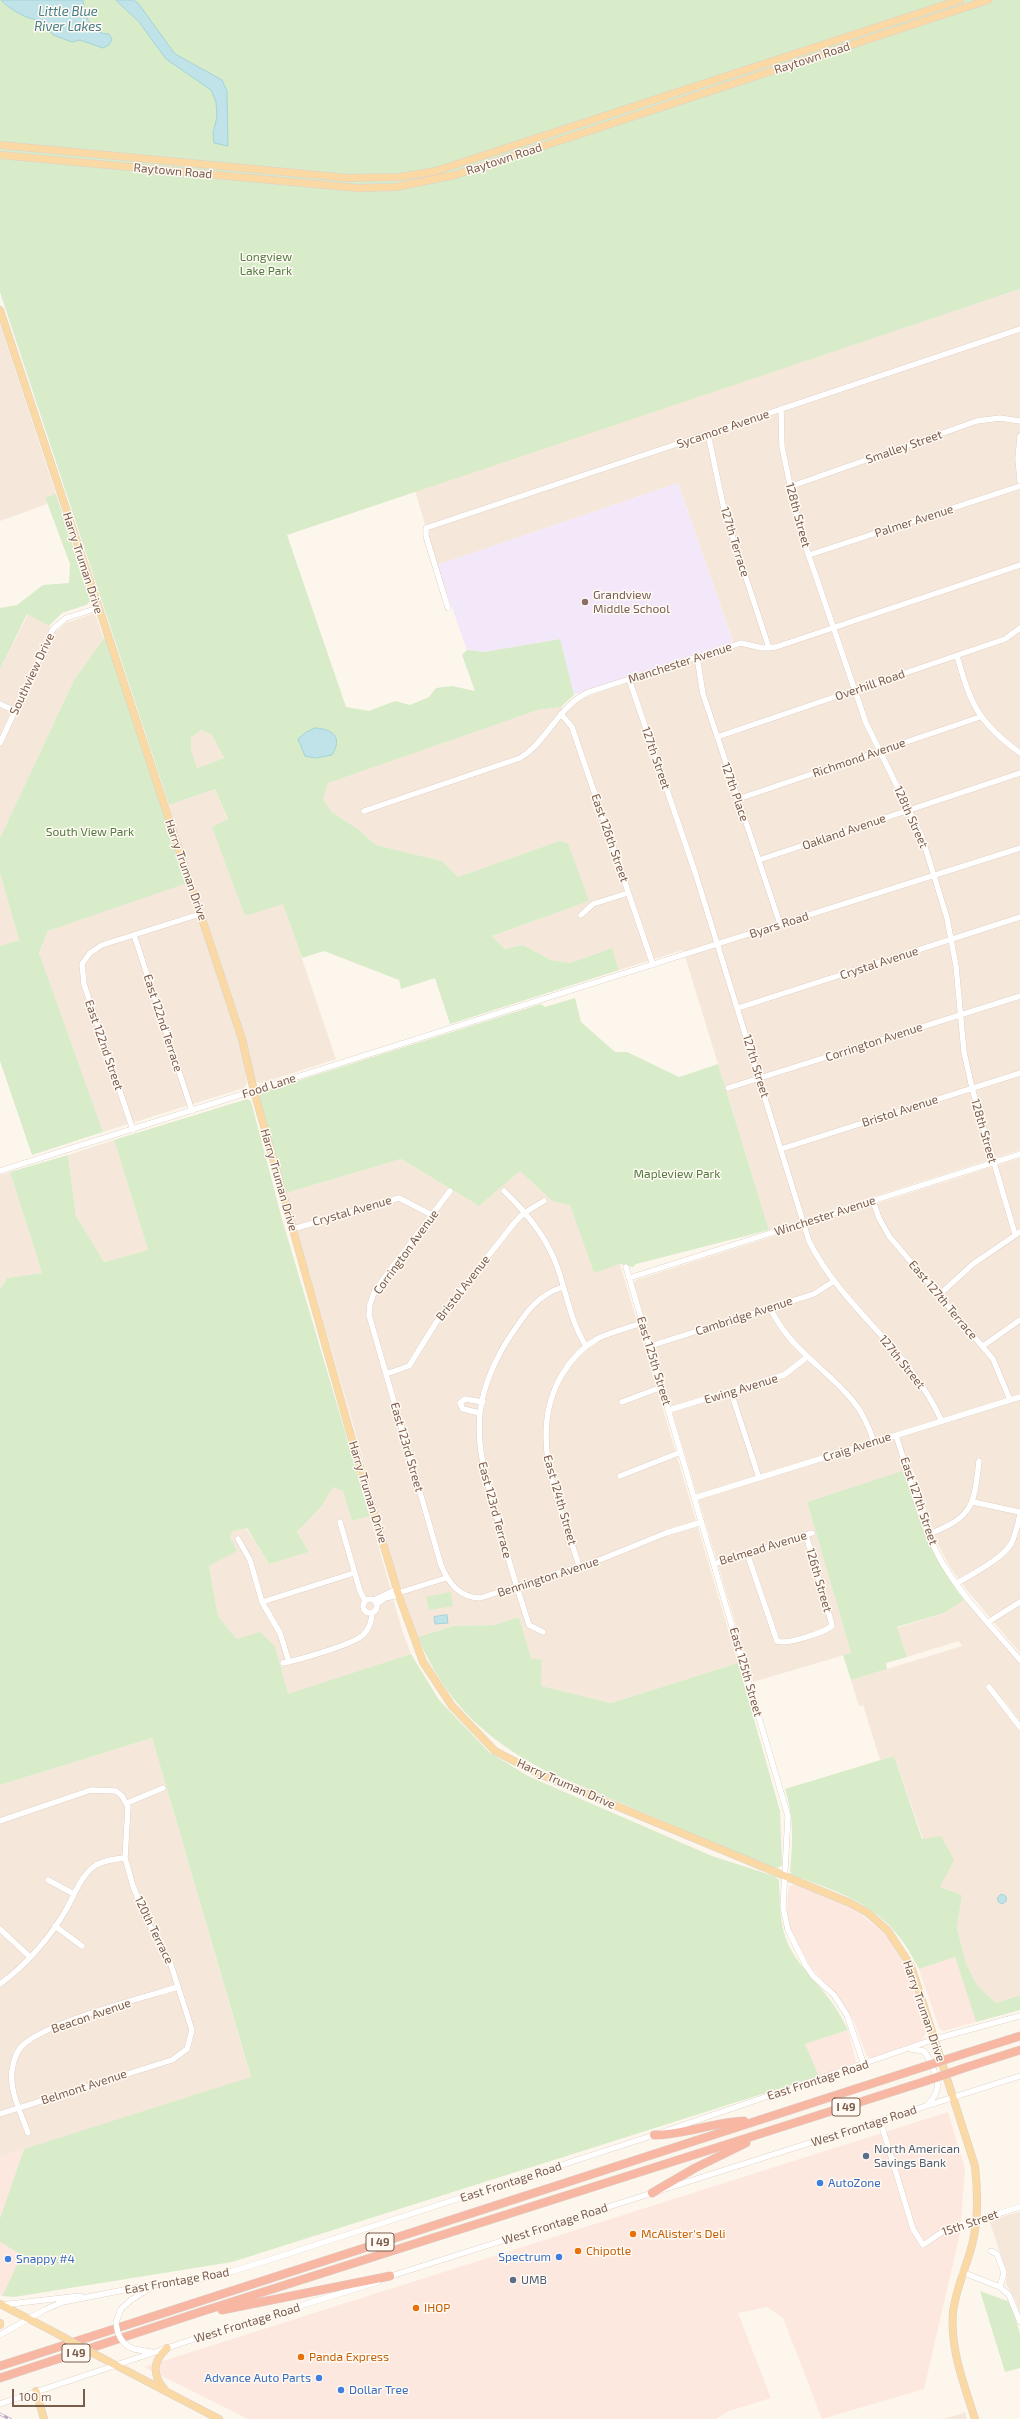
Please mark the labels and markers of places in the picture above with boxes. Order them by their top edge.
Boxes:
place label: Grandview Middle School [593,588,670,616]
marker: Grandview Middle School [580,597,590,607]
place label: North American Savings Bank [874,2142,960,2170]
marker: North American Savings Bank [861,2151,871,2161]
place label: AutoZone [828,2176,881,2190]
marker: AutoZone [815,2178,825,2188]
place label: McAlister's Deli [641,2227,726,2241]
marker: McAlister's Deli [628,2229,638,2239]
place label: Chipotle [586,2244,631,2258]
marker: Chipotle [573,2246,583,2256]
place label: Spectrum [498,2250,551,2264]
place label: Snappy #4 [16,2252,75,2266]
marker: Spectrum [554,2252,564,2262]
marker: Snappy #4 [3,2254,13,2264]
place label: UMB [521,2273,547,2287]
marker: UMB [508,2275,518,2285]
place label: IHOP [424,2301,450,2315]
marker: IHOP [411,2303,421,2313]
place label: Panda Express [309,2350,389,2364]
marker: Panda Express [296,2352,306,2362]
place label: Advance Auto Parts [204,2371,311,2385]
marker: Advance Auto Parts [314,2373,324,2383]
place label: Dollar Tree [349,2383,408,2397]
marker: Dollar Tree [336,2385,346,2395]

